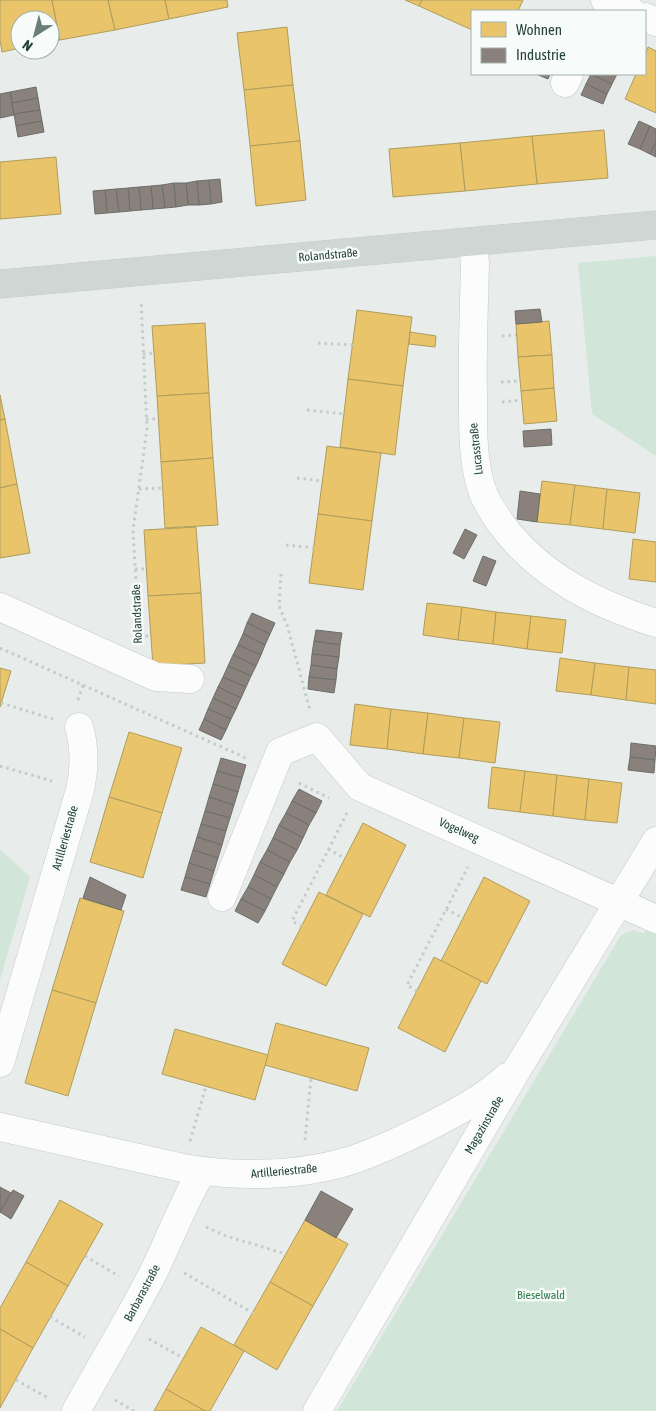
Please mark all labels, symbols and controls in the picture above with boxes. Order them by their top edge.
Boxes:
north arrow [10,10,60,60]
legend [471,10,646,75]
text: Wohnen [516,21,562,38]
text: N [19,37,35,54]
text: Industrie [516,46,566,63]
street label: Rolandstraße [298,245,358,265]
street label: Lucasstraße [466,422,486,476]
street label: Rolandstraße [129,584,145,644]
street label: Artilleriestraße [49,804,81,872]
street label: Vogelweg [437,815,482,845]
street label: Magazinstraße [462,1093,506,1157]
street label: Artilleriestraße [250,1161,318,1181]
street label: Barbarastraße [121,1262,163,1324]
park label: Bieselwald [517,1288,565,1302]

